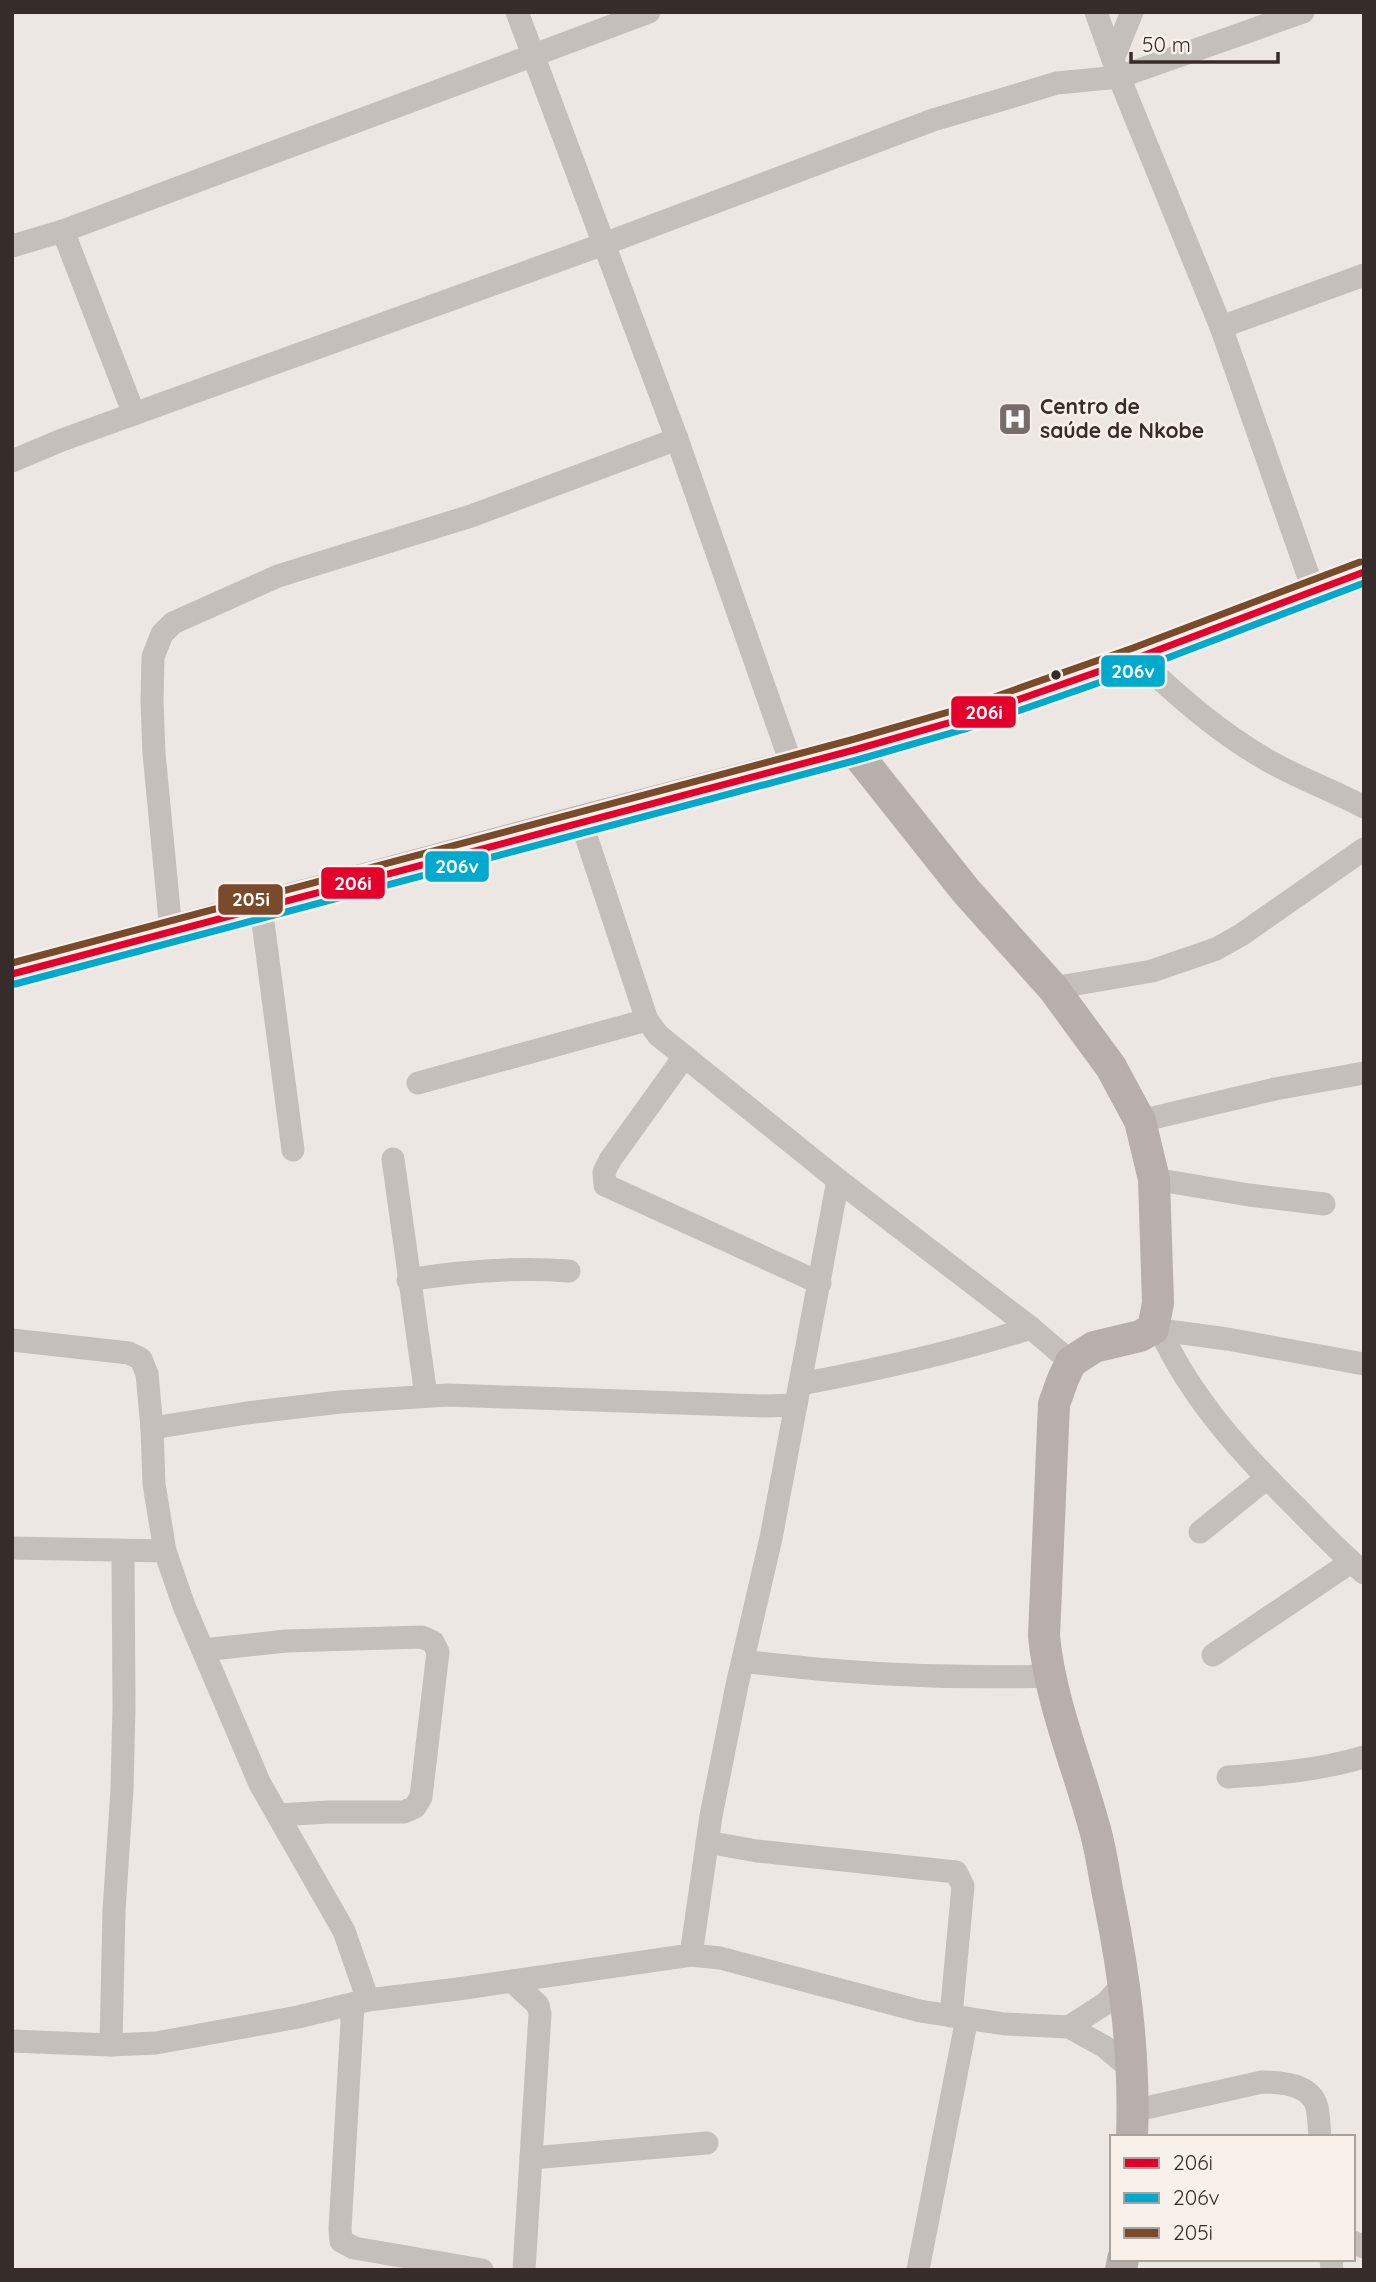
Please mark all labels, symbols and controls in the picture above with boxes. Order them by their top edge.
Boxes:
scale bar [1131,21,1278,65]
text: 50 m [1142,31,1191,57]
place label: Centro de saúde de Nkobe [1040,393,1204,443]
hospital icon: Centro de saúde de Nkobe [996,400,1034,438]
line badge: 206v [1100,654,1166,688]
text: 206v [1111,659,1155,683]
unlabelled marker [1049,668,1063,682]
line badge: 206i [950,695,1017,729]
text: 206i [965,700,1003,724]
line badge: 206v [424,850,490,883]
text: 206v [435,854,479,878]
line badge: 206i [320,866,386,900]
text: 206i [334,871,372,895]
line badge: 205i [217,883,284,916]
text: 205i [232,887,270,911]
legend [1110,2135,1355,2261]
text: 206i [1173,2149,1213,2175]
text: 206v [1173,2184,1220,2210]
text: 205i [1173,2219,1213,2245]

